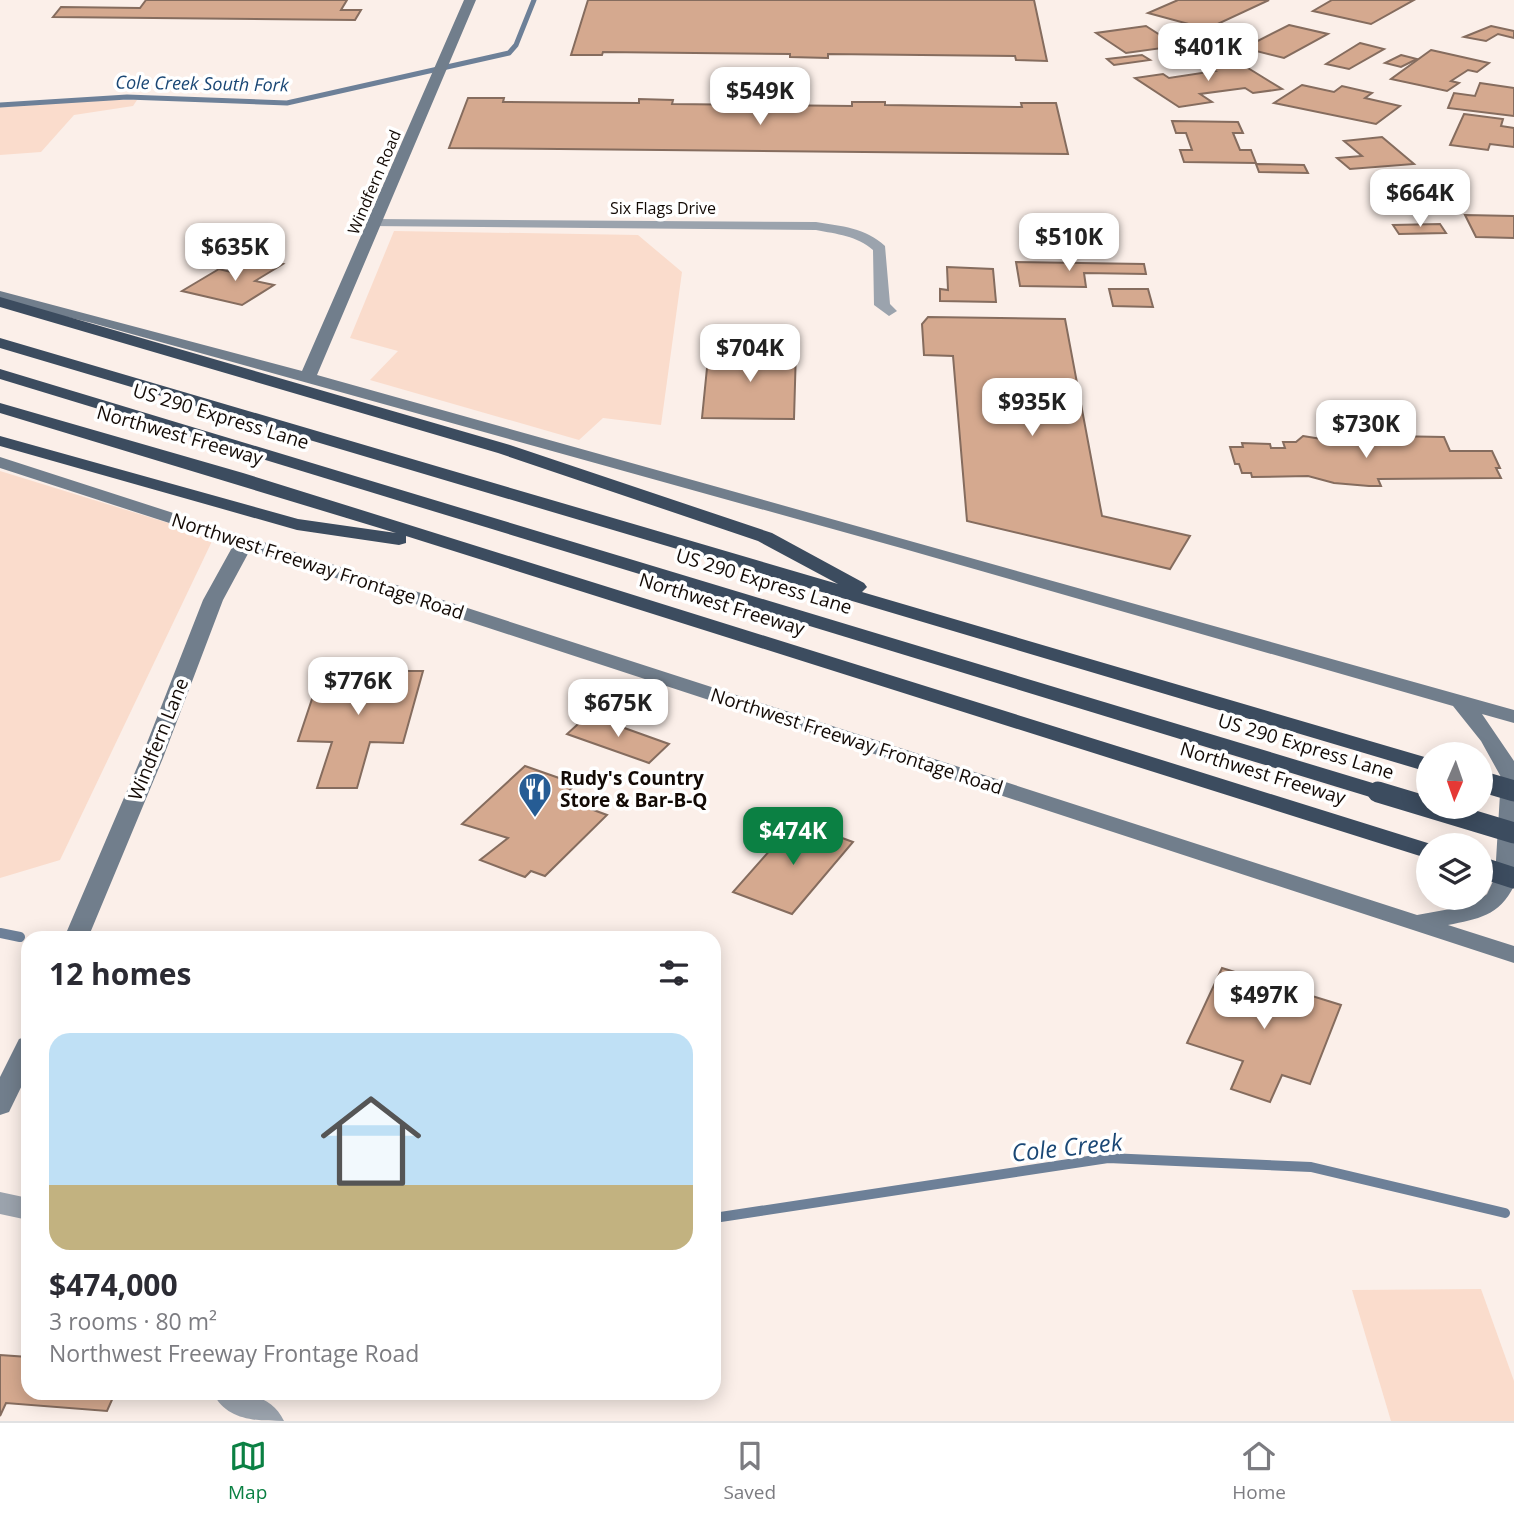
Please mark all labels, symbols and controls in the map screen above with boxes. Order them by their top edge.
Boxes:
pin: $401K [1159,24,1257,83]
text: $401K [1174,30,1242,62]
pin: $549K [711,68,809,127]
water label: Cole Creek South Fork [115,69,290,97]
text: $549K [726,74,794,106]
street label: Windfern Road [342,126,406,238]
pin: $664K [1371,170,1469,229]
text: $664K [1386,176,1454,208]
street label: Six Flags Drive [610,197,716,219]
pin: $510K [1020,214,1118,273]
text: $510K [1035,220,1103,252]
pin: $635K [186,224,284,283]
text: $635K [201,230,269,262]
pin: $704K [701,324,799,384]
text: $704K [716,331,784,363]
street label: US 290 Express Lane [130,377,312,455]
pin: $935K [983,378,1081,438]
text: $935K [998,385,1066,417]
street label: Northwest Freeway [94,399,267,471]
pin: $730K [1317,400,1415,460]
text: $730K [1332,407,1400,439]
street label: Northwest Freeway Frontage Road [168,506,468,626]
street label: US 290 Express Lane [673,542,855,620]
street label: Northwest Freeway [636,566,808,642]
pin: $776K [309,658,407,717]
text: $776K [324,664,392,696]
street label: Windfern Lane [122,674,194,804]
pin: $675K [569,680,667,739]
street label: Northwest Freeway Frontage Road [707,681,1007,801]
text: $675K [584,686,652,718]
street label: US 290 Express Lane [1215,707,1397,785]
street label: Northwest Freeway [1177,735,1349,811]
north arrow [1416,742,1493,819]
map controls [1416,742,1493,910]
place label: Rudy's Country Store & Bar-B-Q [560,765,707,813]
restaurant icon: Rudy's Country Store & Bar-B-Q [516,770,554,819]
pin: $474K [744,808,842,867]
text: $474K [759,814,827,846]
button: layers [1416,833,1493,910]
text: 12 homes [49,953,192,994]
icon: filters [655,954,693,992]
pin: $497K [1215,972,1313,1031]
text: $497K [1230,978,1298,1010]
icon: home [308,1078,434,1204]
water label: Cole Creek [1010,1124,1125,1169]
text: $474,000 [49,1264,178,1305]
text: 3 rooms · 80 m² [49,1305,217,1337]
text: Northwest Freeway Frontage Road [49,1337,419,1369]
tab: Map [228,1437,267,1505]
tab: Saved [723,1437,776,1505]
tab: Home [1232,1437,1286,1505]

